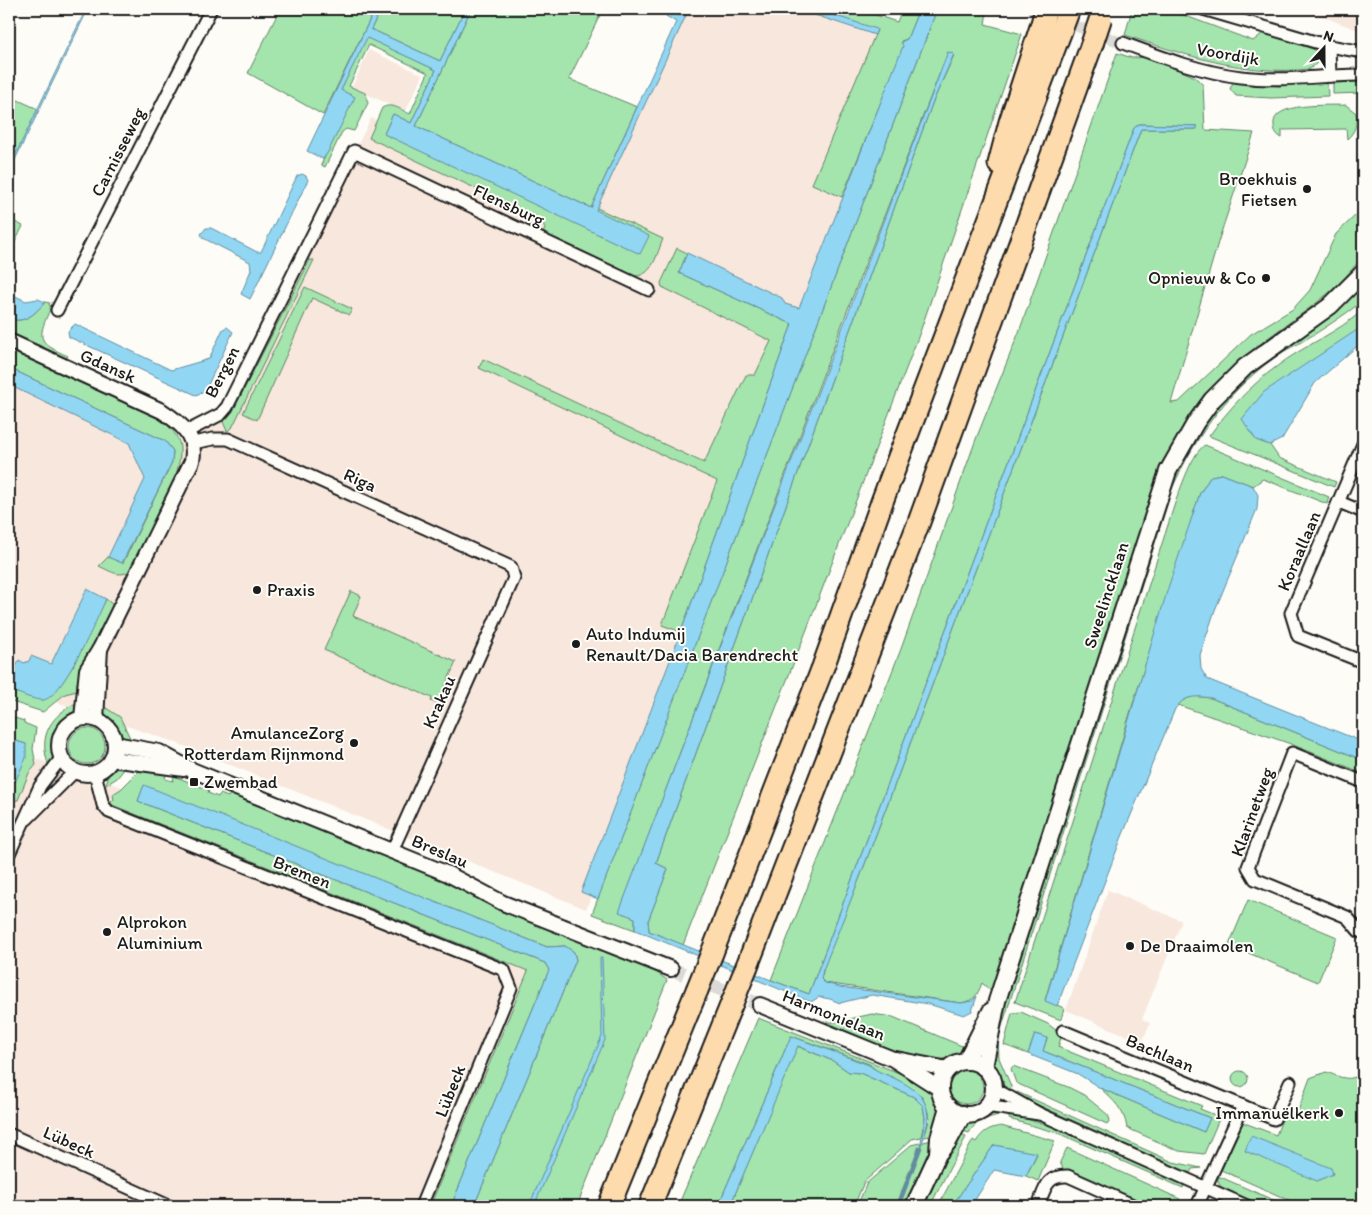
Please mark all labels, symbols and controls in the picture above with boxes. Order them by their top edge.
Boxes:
north arrow [1300,22,1350,72]
text: N [1321,27,1336,46]
street label: Voordijk [1195,38,1262,70]
street label: Carnisseweg [86,103,150,200]
place label: Broekhuis Fietsen [1219,168,1297,211]
street label: Flensburg [470,179,549,231]
marker: Broekhuis Fietsen [1301,183,1313,195]
place label: Opnieuw & Co [1148,267,1256,289]
marker: Opnieuw & Co [1260,272,1272,284]
street label: Bergen [200,342,244,402]
street label: Gdansk [77,344,140,388]
street label: Riga [340,463,380,497]
street label: Koraallaan [1272,508,1326,594]
street label: Sweelincklaan [1078,539,1134,651]
place label: Praxis [267,579,315,601]
marker: Praxis [251,584,263,596]
place label: Auto Indumij Renault/Dacia Barendrecht [586,623,798,666]
marker: Auto Indumij Renault/Dacia Barendrecht [570,638,582,650]
street label: Krakau [418,672,460,732]
place label: AmulanceZorg Rotterdam Rijnmond [184,722,345,765]
marker: AmulanceZorg Rotterdam Rijnmond [348,737,360,749]
street label: Klarinetweg [1226,764,1279,860]
place label: Zwembad [204,771,278,793]
marker: Zwembad [188,776,200,788]
street label: Breslau [408,829,472,873]
street label: Bremen [270,850,334,894]
place label: Alprokon Aluminium [117,911,203,954]
marker: Alprokon Aluminium [101,926,113,938]
place label: De Draaimolen [1140,935,1253,957]
marker: De Draaimolen [1124,940,1136,952]
street label: Harmonielaan [779,984,889,1046]
street label: Bachlaan [1123,1029,1197,1077]
street label: Lübeck [430,1061,471,1120]
place label: Immanuëlkerk [1215,1102,1330,1124]
marker: Immanuëlkerk [1333,1107,1345,1119]
street label: Lübeck [40,1121,99,1163]

